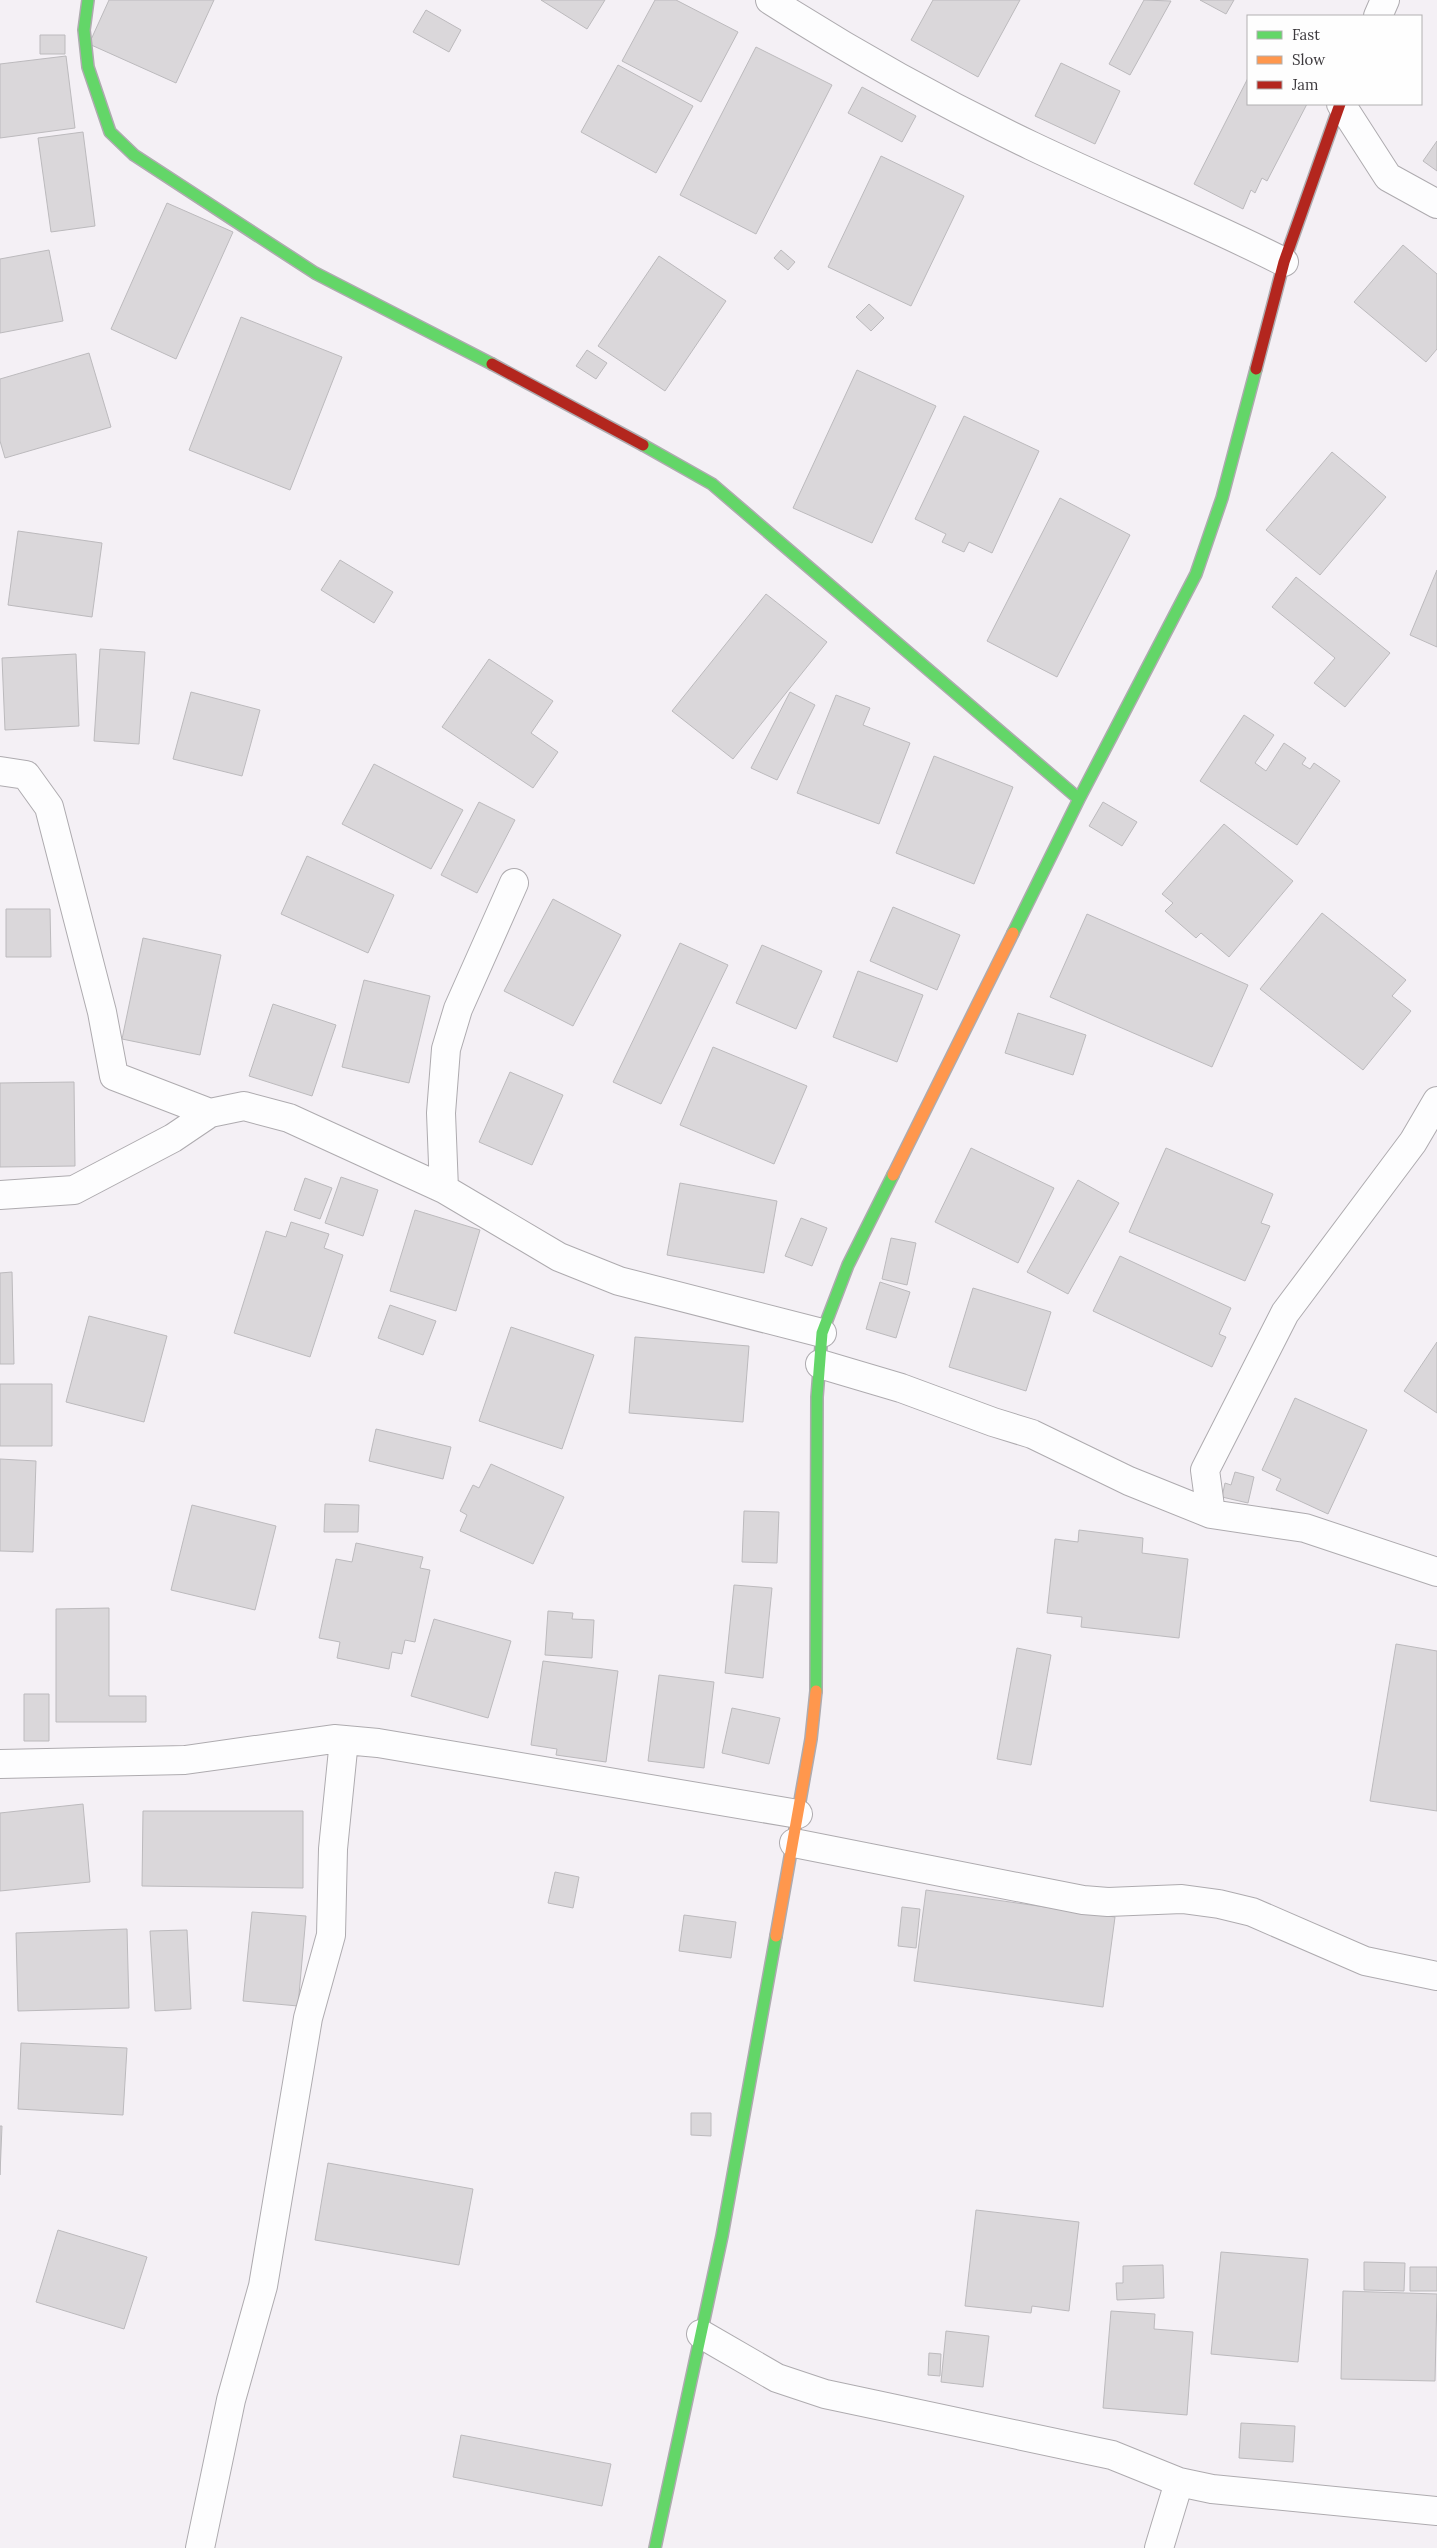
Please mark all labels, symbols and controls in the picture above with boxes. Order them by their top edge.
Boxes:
legend [1247,15,1422,105]
text: Fast [1292,25,1320,44]
text: Slow [1292,50,1325,69]
text: Jam [1291,75,1319,94]

